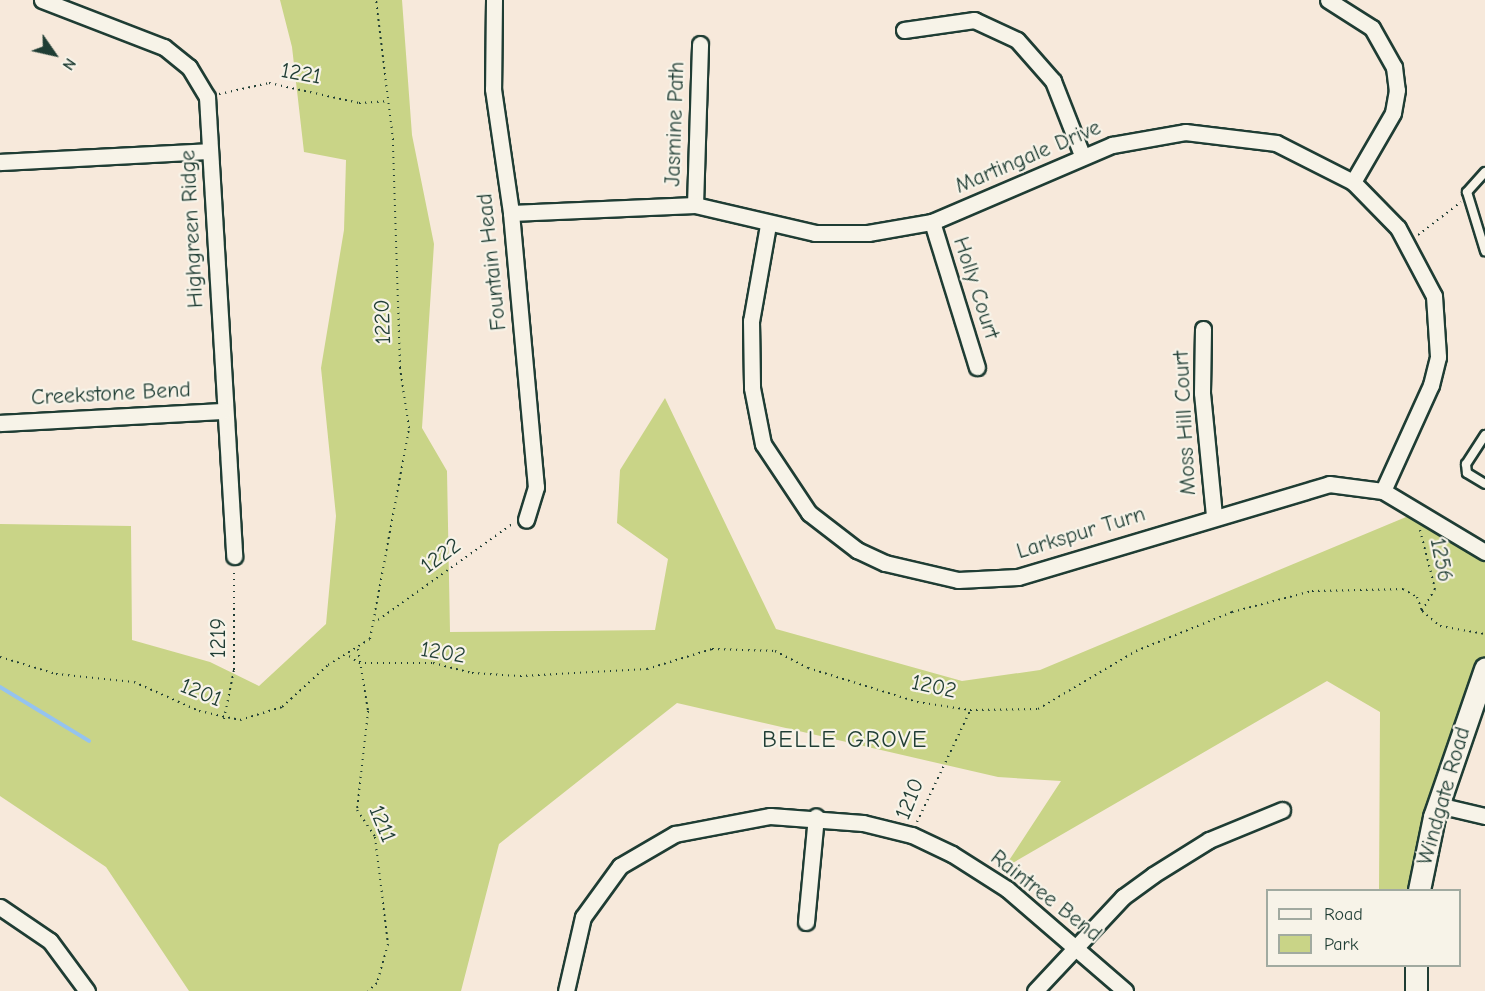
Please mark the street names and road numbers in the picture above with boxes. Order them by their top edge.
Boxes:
street label: 1221 [279,57,323,91]
street label: Jasmine Path [660,61,690,187]
street label: Martingale Drive [951,114,1105,200]
street label: Highgreen Ridge [175,149,209,309]
street label: Fountain Head [472,192,512,332]
street label: Holly Court [947,234,1005,342]
street label: 1220 [369,299,397,345]
street label: Moss Hill Court [1168,350,1202,496]
street label: Creekstone Bend [30,377,192,411]
street label: Larkspur Turn [1013,501,1149,565]
street label: 1222 [416,532,466,580]
street label: 1256 [1424,536,1458,584]
street label: 1219 [206,618,232,658]
street label: 1202 [419,636,467,670]
street label: 1202 [909,669,959,705]
street label: 1201 [176,673,226,713]
street label: Windgate Road [1412,724,1476,868]
street label: 1210 [890,774,930,824]
street label: 1211 [363,802,401,846]
street label: Raintree Bend [985,844,1107,948]

